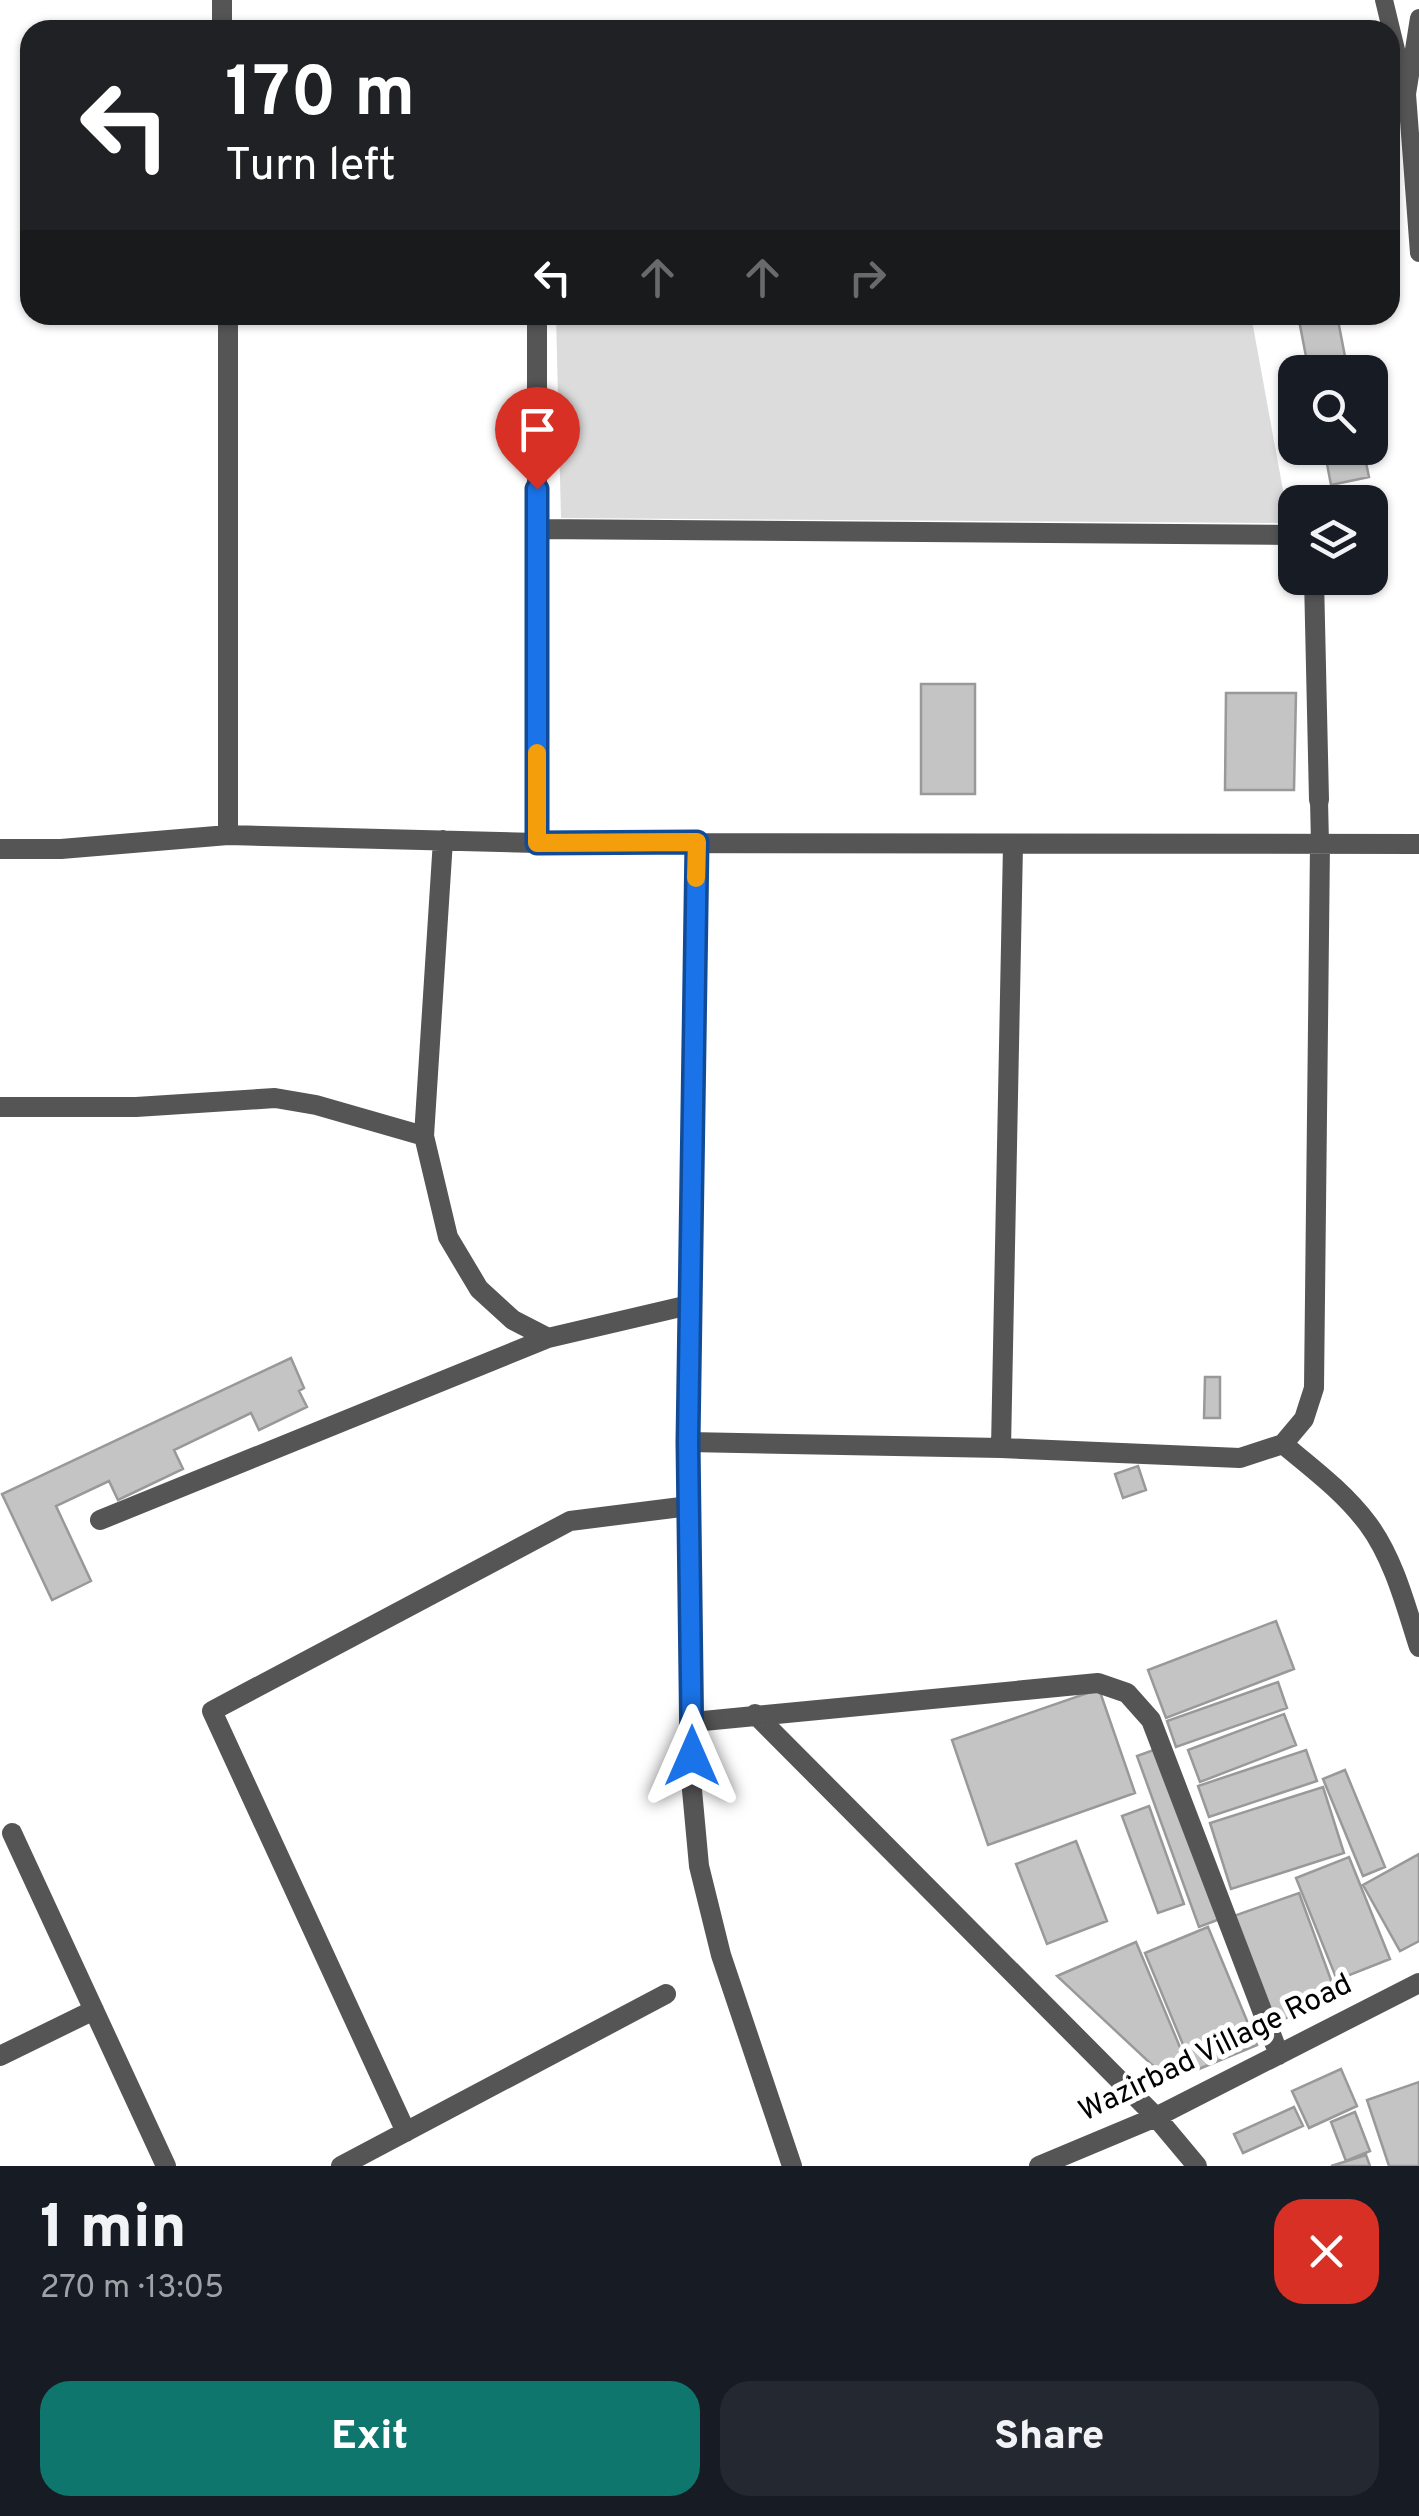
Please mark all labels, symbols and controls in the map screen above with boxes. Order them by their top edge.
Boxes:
text: 170 m [225,52,415,141]
icon: left [60,60,190,190]
text: Turn left [225,139,396,196]
icon: left [525,250,580,305]
icon: ahead [630,250,685,305]
icon: ahead [735,250,790,305]
icon: right [840,250,895,305]
map controls [1278,355,1388,595]
button: search [1278,355,1388,465]
pin [495,387,580,490]
icon: arrive [510,402,565,457]
button: layers [1278,485,1388,595]
position arrow [640,1704,744,1808]
street label: Wazirbad Village Road [1073,1967,1359,2131]
text: 1 min [40,2193,187,2269]
button: close [1274,2199,1379,2304]
text: 270 m · 13:05 [40,2269,224,2309]
button: Exit [40,2381,700,2496]
button: Share [720,2381,1379,2496]

